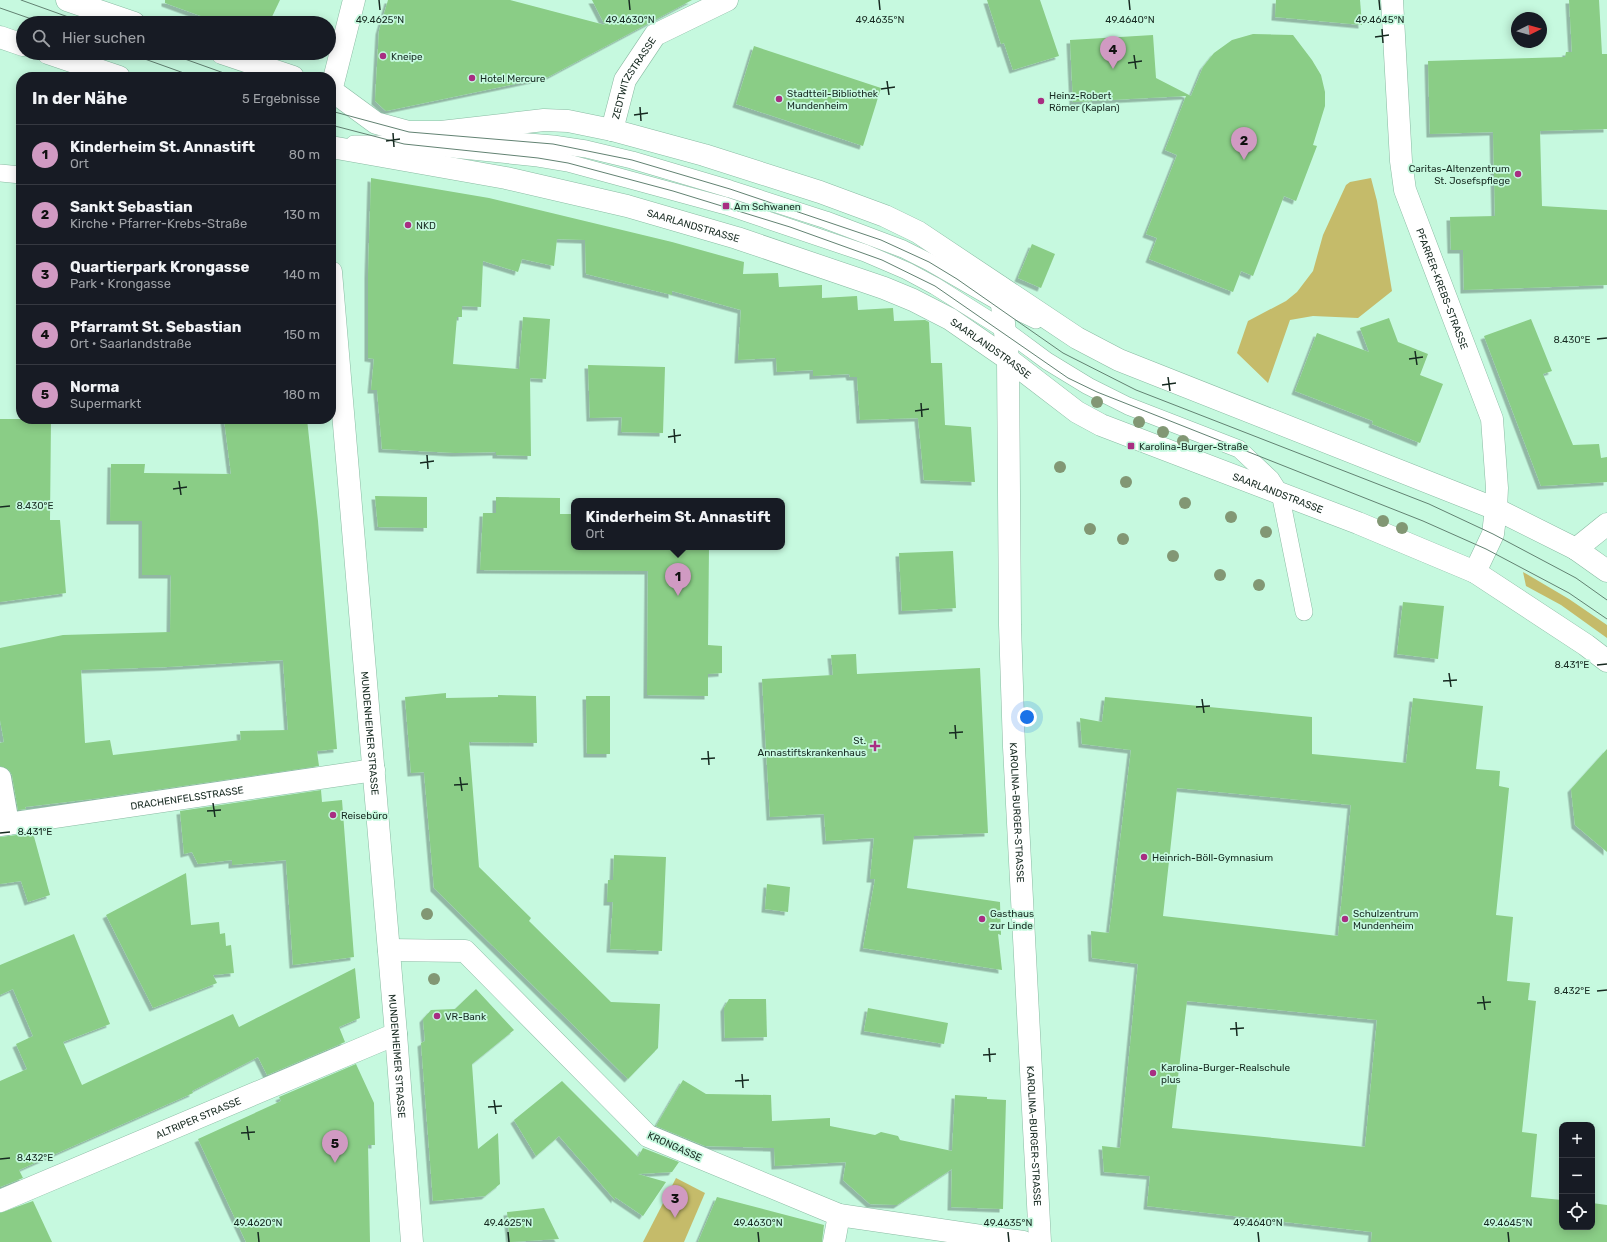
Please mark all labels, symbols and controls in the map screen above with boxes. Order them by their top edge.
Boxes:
north arrow [1511,12,1547,48]
text: 49.4625°N [356,14,404,26]
text: 49.4630°N [605,14,655,26]
text: 49.4635°N [856,14,904,26]
text: 49.4640°N [1105,14,1155,26]
text: 49.4645°N [1355,14,1405,26]
search box [16,16,336,60]
icon: search [30,27,52,49]
text: Hier suchen [62,29,145,47]
street label: ZEDTWITZSTRASSE [610,35,659,121]
pin: 4 [1100,36,1126,69]
marker: Kneipe [378,51,388,61]
place label: Kneipe [391,51,423,63]
marker: Hotel Mercure [467,73,477,83]
place label: Hotel Mercure [480,73,546,85]
text: In der Nähe [32,88,127,108]
place label: Stadtteil-Bibliothek Mundenheim [787,88,879,112]
place label: Heinz-Robert Römer (Kaplan) [1049,90,1120,114]
text: 5 Ergebnisse [242,91,320,106]
marker: Stadtteil-Bibliothek Mundenheim [774,94,784,104]
marker: Heinz-Robert Römer (Kaplan) [1036,96,1046,106]
pin: 2 [1231,127,1257,160]
text: Kinderheim St. Annastift [70,138,255,156]
text: 1 [42,147,48,162]
text: 80 m [289,147,320,162]
text: Ort [70,156,89,171]
place label: Caritas-Altenzentrum St. Josefspflege [1409,163,1510,187]
marker: Caritas-Altenzentrum St. Josefspflege [1513,169,1523,179]
text: Sankt Sebastian [70,198,193,216]
marker: Am Schwanen [721,201,731,211]
place label: Am Schwanen [734,201,801,213]
text: 2 [41,207,49,222]
text: 130 m [284,207,320,222]
street label: SAARLANDSTRASSE [645,207,741,245]
text: Kirche · Pfarrer-Krebs-Straße [70,216,247,231]
marker: NKD [403,220,413,230]
place label: NKD [416,220,436,232]
street label: PFARRER-KREBS-STRASSE [1413,227,1470,351]
text: Quartierpark Krongasse [70,258,249,276]
text: 3 [41,267,49,282]
text: 140 m [283,267,320,282]
text: Park · Krongasse [70,276,171,291]
street label: SAARLANDSTRASSE [948,316,1033,381]
text: Pfarramt St. Sebastian [70,318,241,336]
text: 4 [41,327,49,342]
text: 150 m [284,327,320,342]
text: 8.430°E [1553,334,1591,346]
text: Ort · Saarlandstraße [70,336,191,351]
text: Norma [70,378,119,396]
text: 5 [41,387,49,402]
text: 180 m [283,387,320,402]
text: Supermarkt [70,396,141,411]
marker: Karolina-Burger-Straße [1126,441,1136,451]
place label: Karolina-Burger-Straße [1139,441,1248,453]
street label: SAARLANDSTRASSE [1231,471,1325,516]
popup [571,498,785,550]
text: 8.430°E [16,500,54,512]
text: Kinderheim St. Annastift [585,508,771,526]
text: Ort [585,526,604,541]
pin: 1 [665,563,691,596]
text: 8.431°E [1555,659,1589,671]
street label: MUNDENHEIMER STRASSE [358,671,381,796]
your location [1017,707,1037,727]
place label: St. Annastiftskrankenhaus [758,735,866,759]
marker: St. Annastiftskrankenhaus [869,740,881,752]
street label: KAROLINA-BURGER-STRASSE [1007,742,1026,883]
street label: DRACHENFELSSTRASSE [130,784,245,813]
marker: Reisebüro [328,810,338,820]
place label: Reisebüro [341,810,388,822]
text: 8.431°E [18,826,52,838]
marker: Heinrich-Böll-Gymnasium [1139,852,1149,862]
place label: Heinrich-Böll-Gymnasium [1152,852,1273,864]
place label: Gasthaus zur Linde [990,908,1034,932]
place label: Schulzentrum Mundenheim [1353,908,1419,932]
marker: Gasthaus zur Linde [977,914,987,924]
marker: Schulzentrum Mundenheim [1340,914,1350,924]
text: 8.432°E [1554,985,1590,997]
street label: MUNDENHEIMER STRASSE [386,994,407,1119]
marker: VR-Bank [432,1011,442,1021]
place label: VR-Bank [445,1011,487,1023]
place label: Karolina-Burger-Realschule plus [1161,1062,1290,1086]
street label: KAROLINA-BURGER-STRASSE [1024,1066,1043,1206]
marker: Karolina-Burger-Realschule plus [1148,1068,1158,1078]
street label: ALTRIPER STRASSE [154,1095,243,1142]
map controls [1559,1122,1595,1230]
button: + [1559,1122,1595,1158]
pin: 5 [322,1130,348,1163]
street label: KRONGASSE [646,1130,704,1164]
text: 8.432°E [17,1152,53,1164]
button: − [1559,1158,1595,1194]
pin: 3 [662,1185,688,1218]
button: locate [1559,1194,1595,1230]
text: 49.4620°N [233,1217,283,1229]
text: 49.4625°N [484,1217,532,1229]
text: 49.4630°N [733,1217,783,1229]
text: 49.4635°N [984,1217,1032,1229]
text: 49.4640°N [1233,1217,1283,1229]
text: 49.4645°N [1483,1217,1533,1229]

